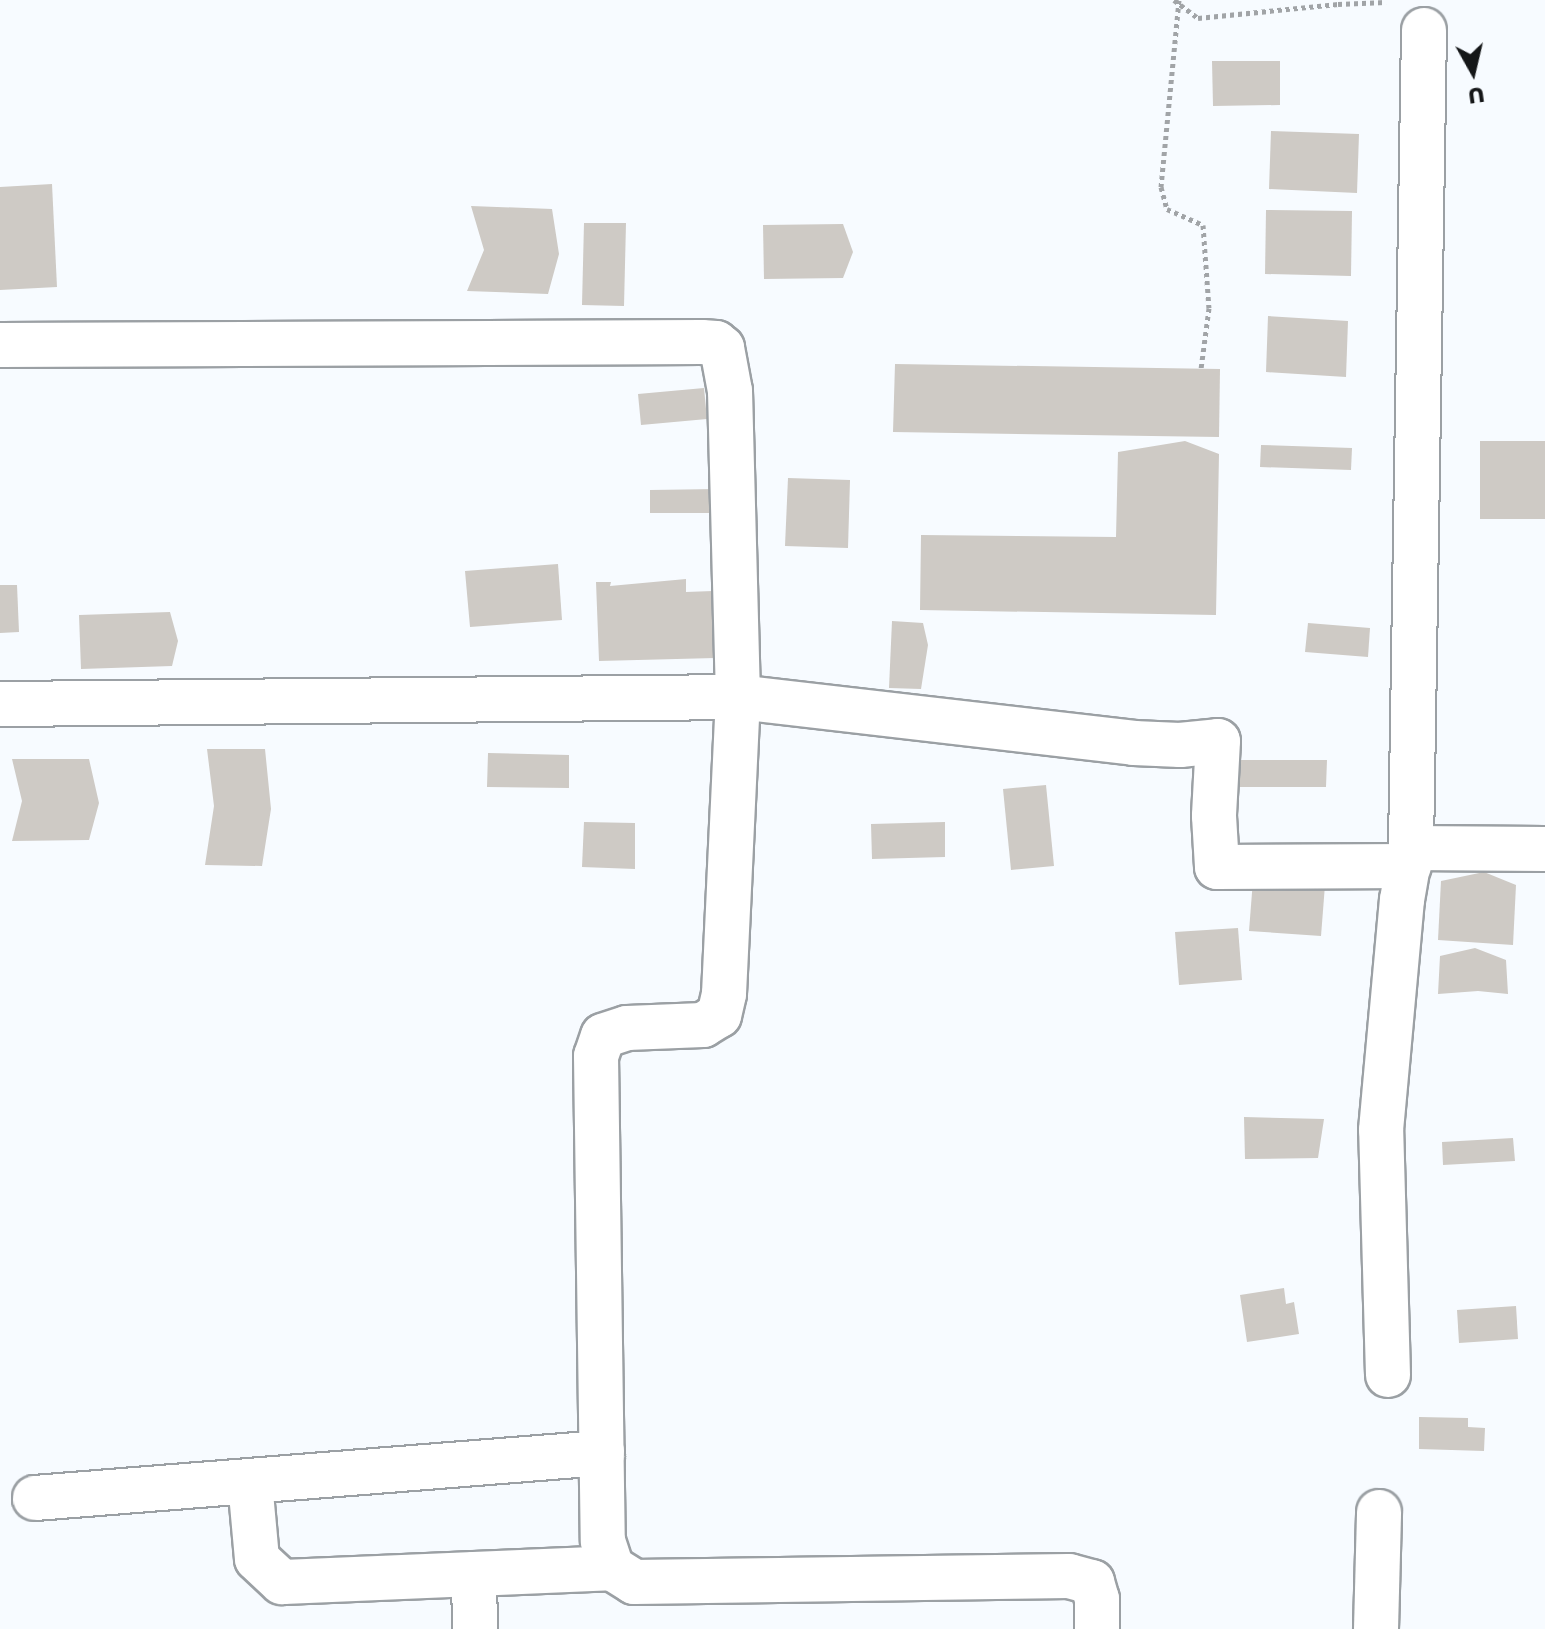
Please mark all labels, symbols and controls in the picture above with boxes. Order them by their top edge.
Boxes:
north arrow [1433,32,1513,112]
text: U [1467,82,1486,111]

